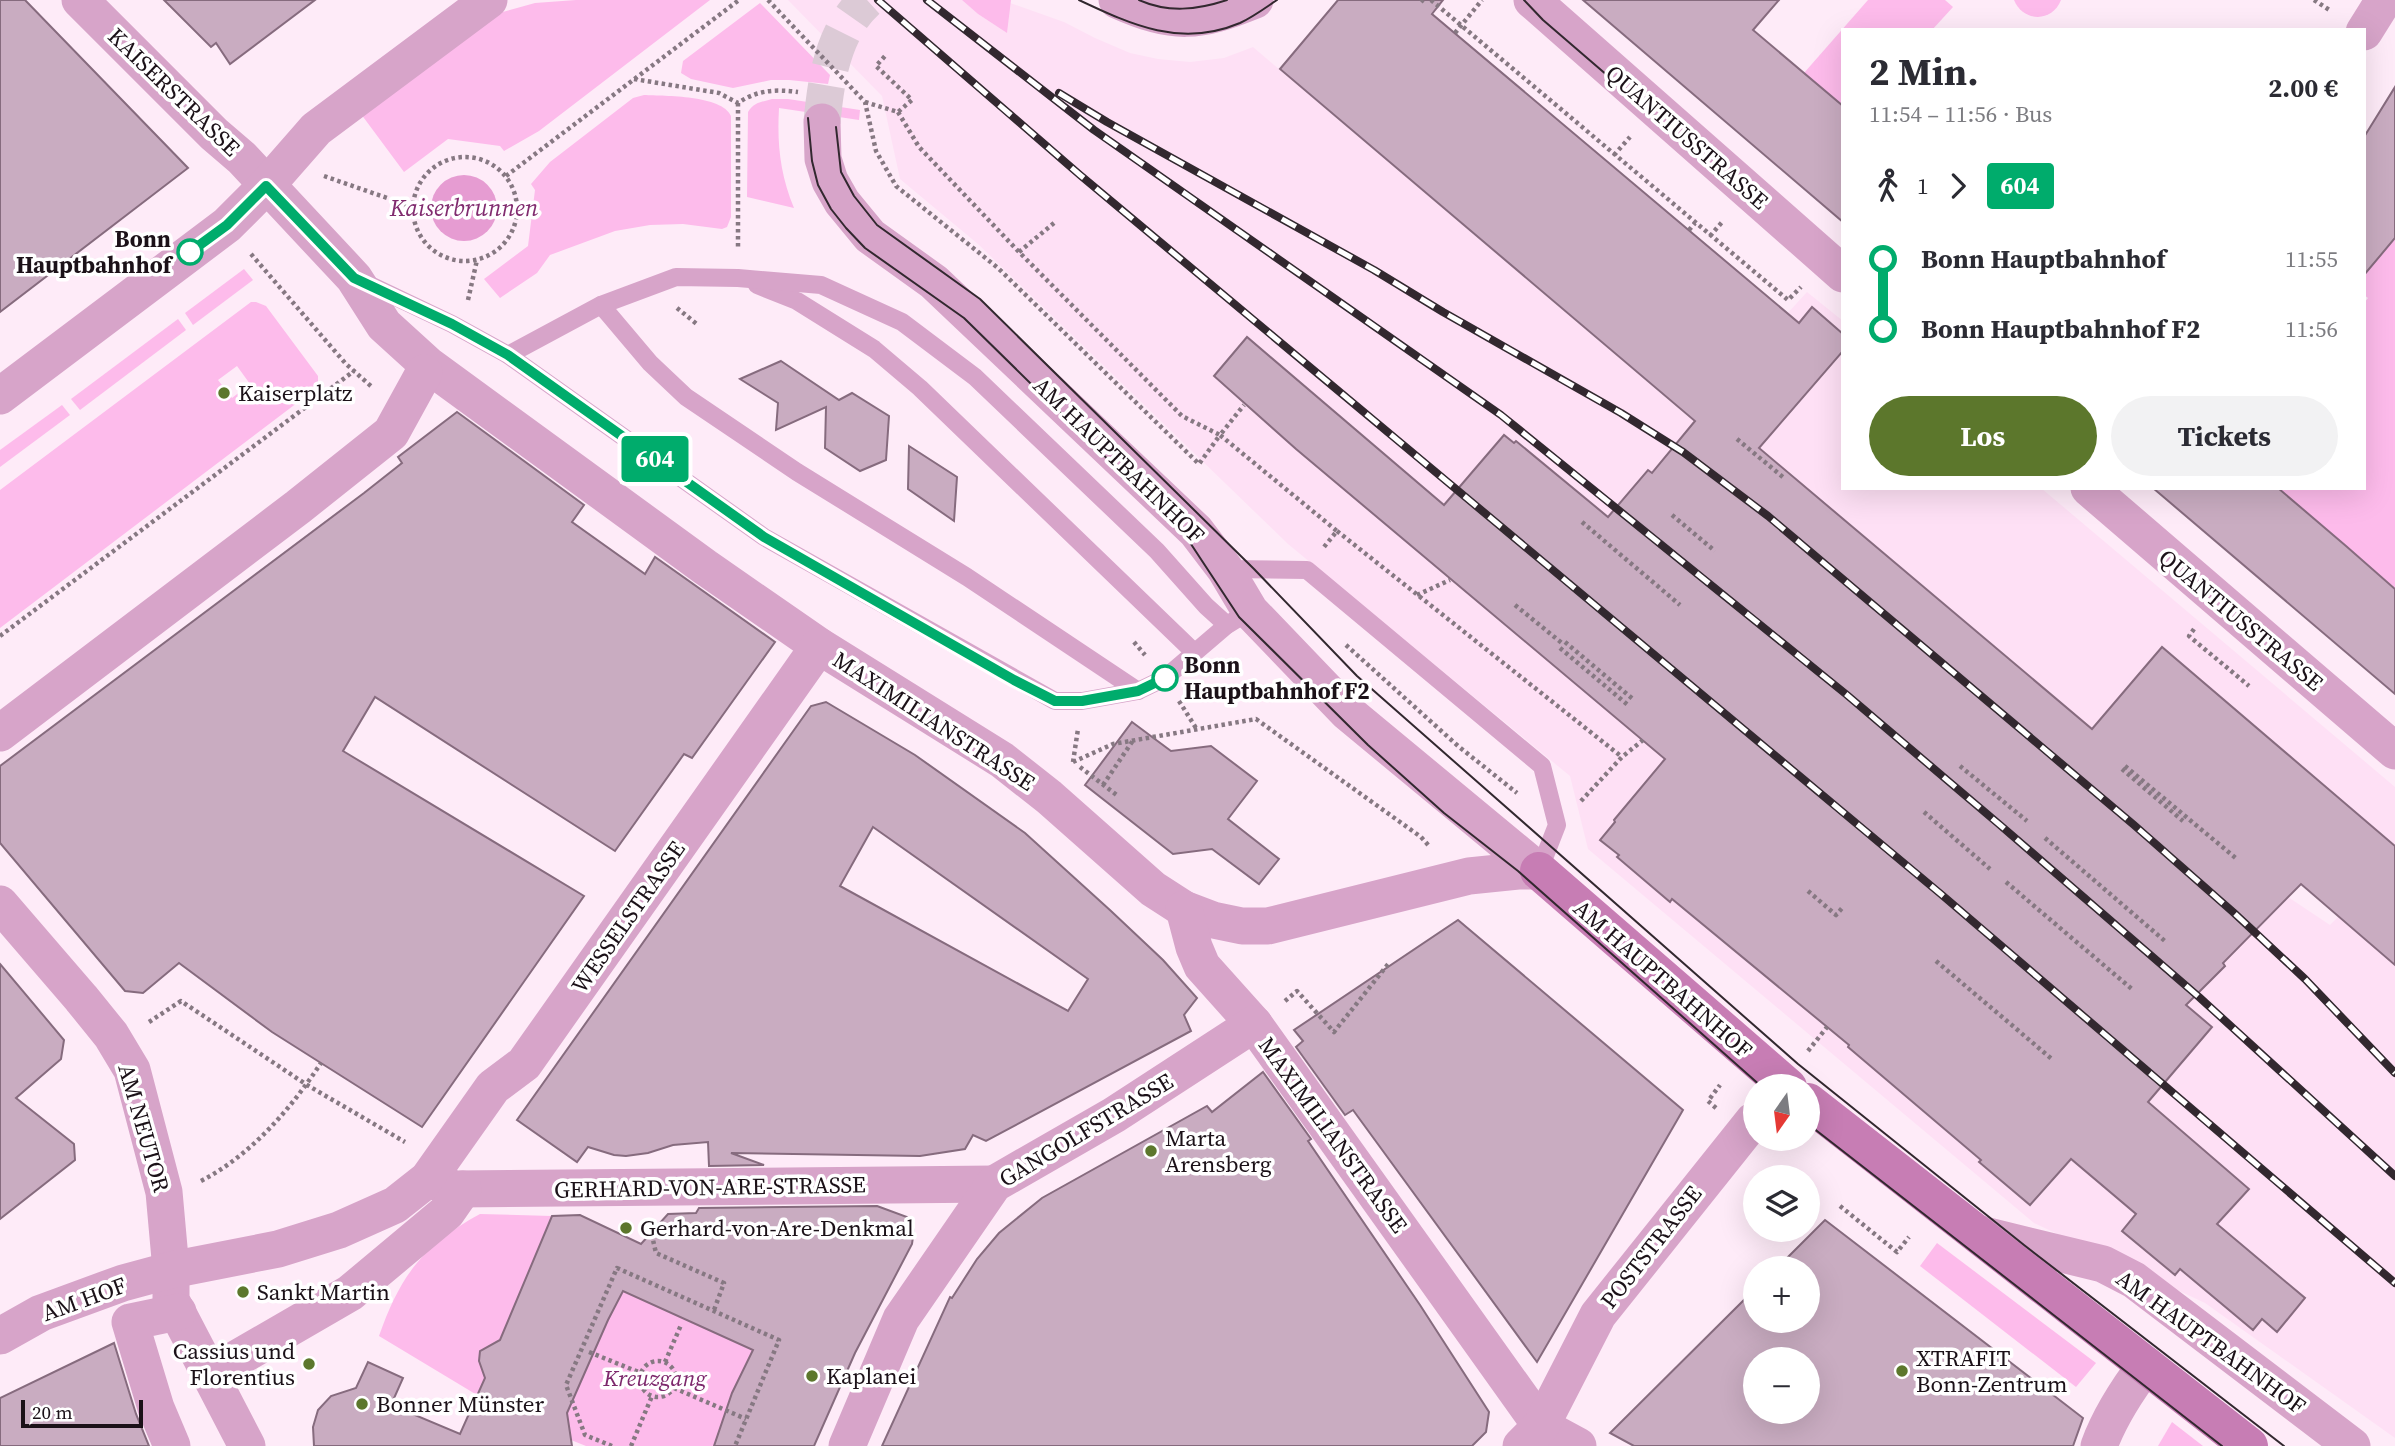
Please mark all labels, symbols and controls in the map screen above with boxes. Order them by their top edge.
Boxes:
street label: KAISERSTRASSE [101,21,247,163]
text: 2 Min. [1869,46,1979,98]
street label: QUANTIUSSTRASSE [1599,57,1775,217]
text: 2.00 € [2268,70,2338,106]
text: 11:54 – 11:56 · Bus [1869,98,2052,130]
icon: walk [1869,167,1907,205]
icon: forward [1939,167,1977,205]
text: 604 [2001,169,2040,202]
text: 1 [1917,170,1929,202]
water label: Kaiserbrunnen [389,191,539,224]
place label: Bonn Hauptbahnhof [16,223,174,281]
marker: Bonn Hauptbahnhof [177,239,203,265]
text: Bonn Hauptbahnhof [1921,241,2166,277]
text: 11:55 [2285,243,2338,275]
text: Bonn Hauptbahnhof F2 [1921,311,2200,347]
text: 11:56 [2285,313,2338,345]
street label: AM HAUPTBAHNHOF [1026,370,1212,550]
place label: Kaiserplatz [238,377,353,409]
marker: Kaiserplatz [216,385,232,401]
button: Los [1869,396,2097,476]
button: Tickets [2111,396,2338,476]
line badge: 604 [615,436,695,482]
text: 604 [635,442,675,475]
street label: QUANTIUSSTRASSE [2152,542,2330,698]
street label: MAXIMILIANSTRASSE [827,644,1041,799]
place label: Bonn Hauptbahnhof F2 [1184,649,1370,707]
marker: Bonn Hauptbahnhof F2 [1152,665,1178,691]
street label: WESSELSTRASSE [564,834,693,1000]
street label: AM HAUPTBAHNHOF [1567,892,1759,1066]
street label: MAXIMILIANSTRASSE [1251,1030,1415,1240]
street label: AM NEUTOR [110,1060,178,1196]
street label: GANGOLFSTRASSE [993,1065,1179,1195]
north arrow [1743,1074,1820,1152]
map controls [1743,1074,1820,1424]
place label: Marta Arensberg [1165,1122,1272,1180]
marker: Marta Arensberg [1143,1143,1159,1159]
button: layers [1743,1165,1820,1242]
street label: GERHARD-VON-ARE-STRASSE [554,1168,866,1206]
street label: POSTSTRASSE [1593,1179,1709,1315]
place label: Gerhard-von-Are-Denkmal [640,1212,914,1244]
marker: Gerhard-von-Are-Denkmal [618,1220,634,1236]
button: + [1743,1256,1820,1333]
street label: AM HAUPTBAHNHOF [2110,1262,2312,1422]
street label: AM HOF [37,1269,131,1329]
place label: Sankt Martin [257,1276,390,1308]
marker: Sankt Martin [235,1284,251,1300]
place label: Cassius und Florentius [173,1335,295,1393]
place label: XTRAFIT Bonn-Zentrum [1916,1342,2068,1400]
button: − [1743,1347,1820,1424]
marker: Cassius und Florentius [301,1356,317,1372]
place label: Kaplanei [826,1360,916,1392]
park label: Kreuzgang [602,1362,708,1394]
marker: XTRAFIT Bonn-Zentrum [1894,1363,1910,1379]
marker: Kaplanei [804,1368,820,1384]
place label: Bonner Münster [376,1388,545,1420]
marker: Bonner Münster [354,1396,370,1412]
scale bar [21,1397,144,1429]
text: 20 m [32,1399,73,1425]

